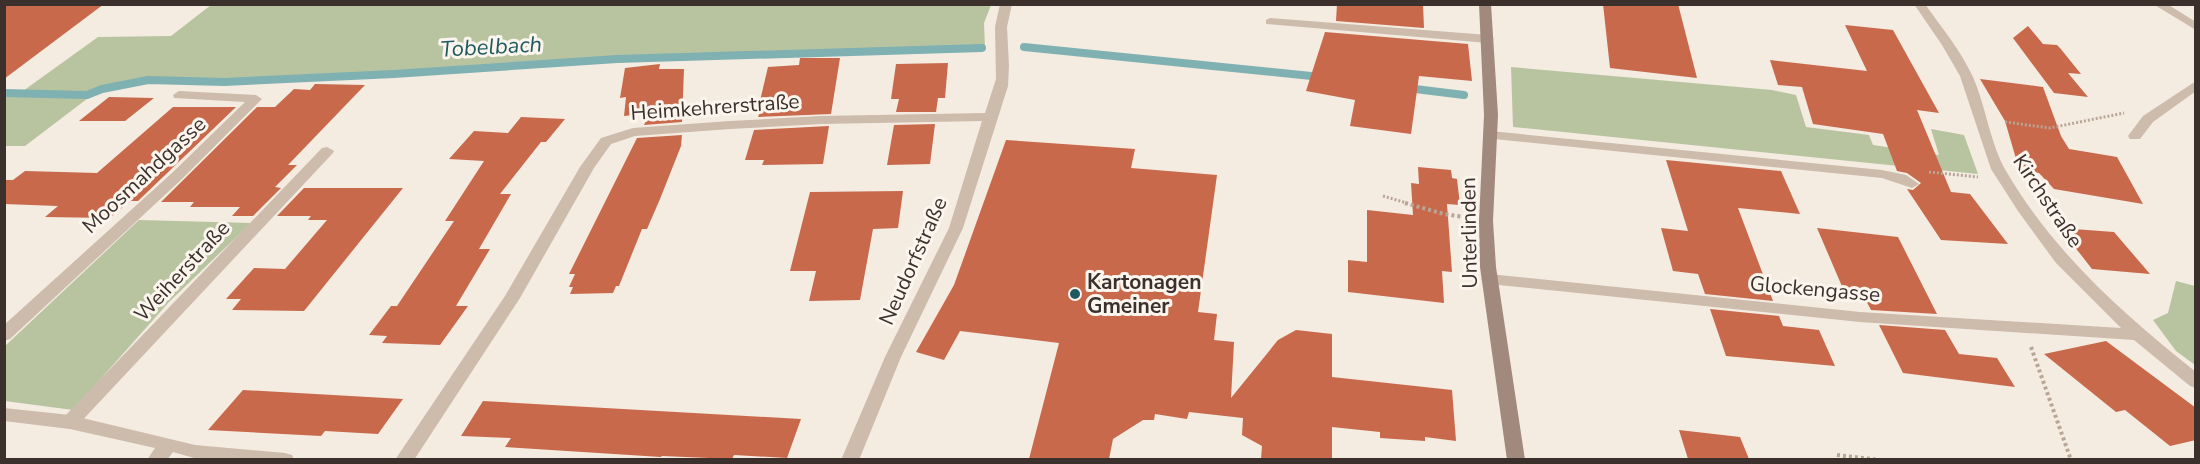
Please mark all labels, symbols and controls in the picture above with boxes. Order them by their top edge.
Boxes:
water label: Tobelbach [439,29,543,65]
street label: Heimkehrerstraße [630,87,800,127]
street label: Moosmahdgasse [76,110,212,240]
street label: Kirchstraße [2006,149,2090,253]
street label: Unterlinden [1454,177,1484,289]
street label: Neudorfstraße [872,193,954,329]
street label: Weiherstraße [128,214,236,328]
place label: Kartonagen Gmeiner [1087,268,1201,320]
street label: Glockengasse [1749,269,1881,309]
marker: Kartonagen Gmeiner [1068,287,1082,301]

